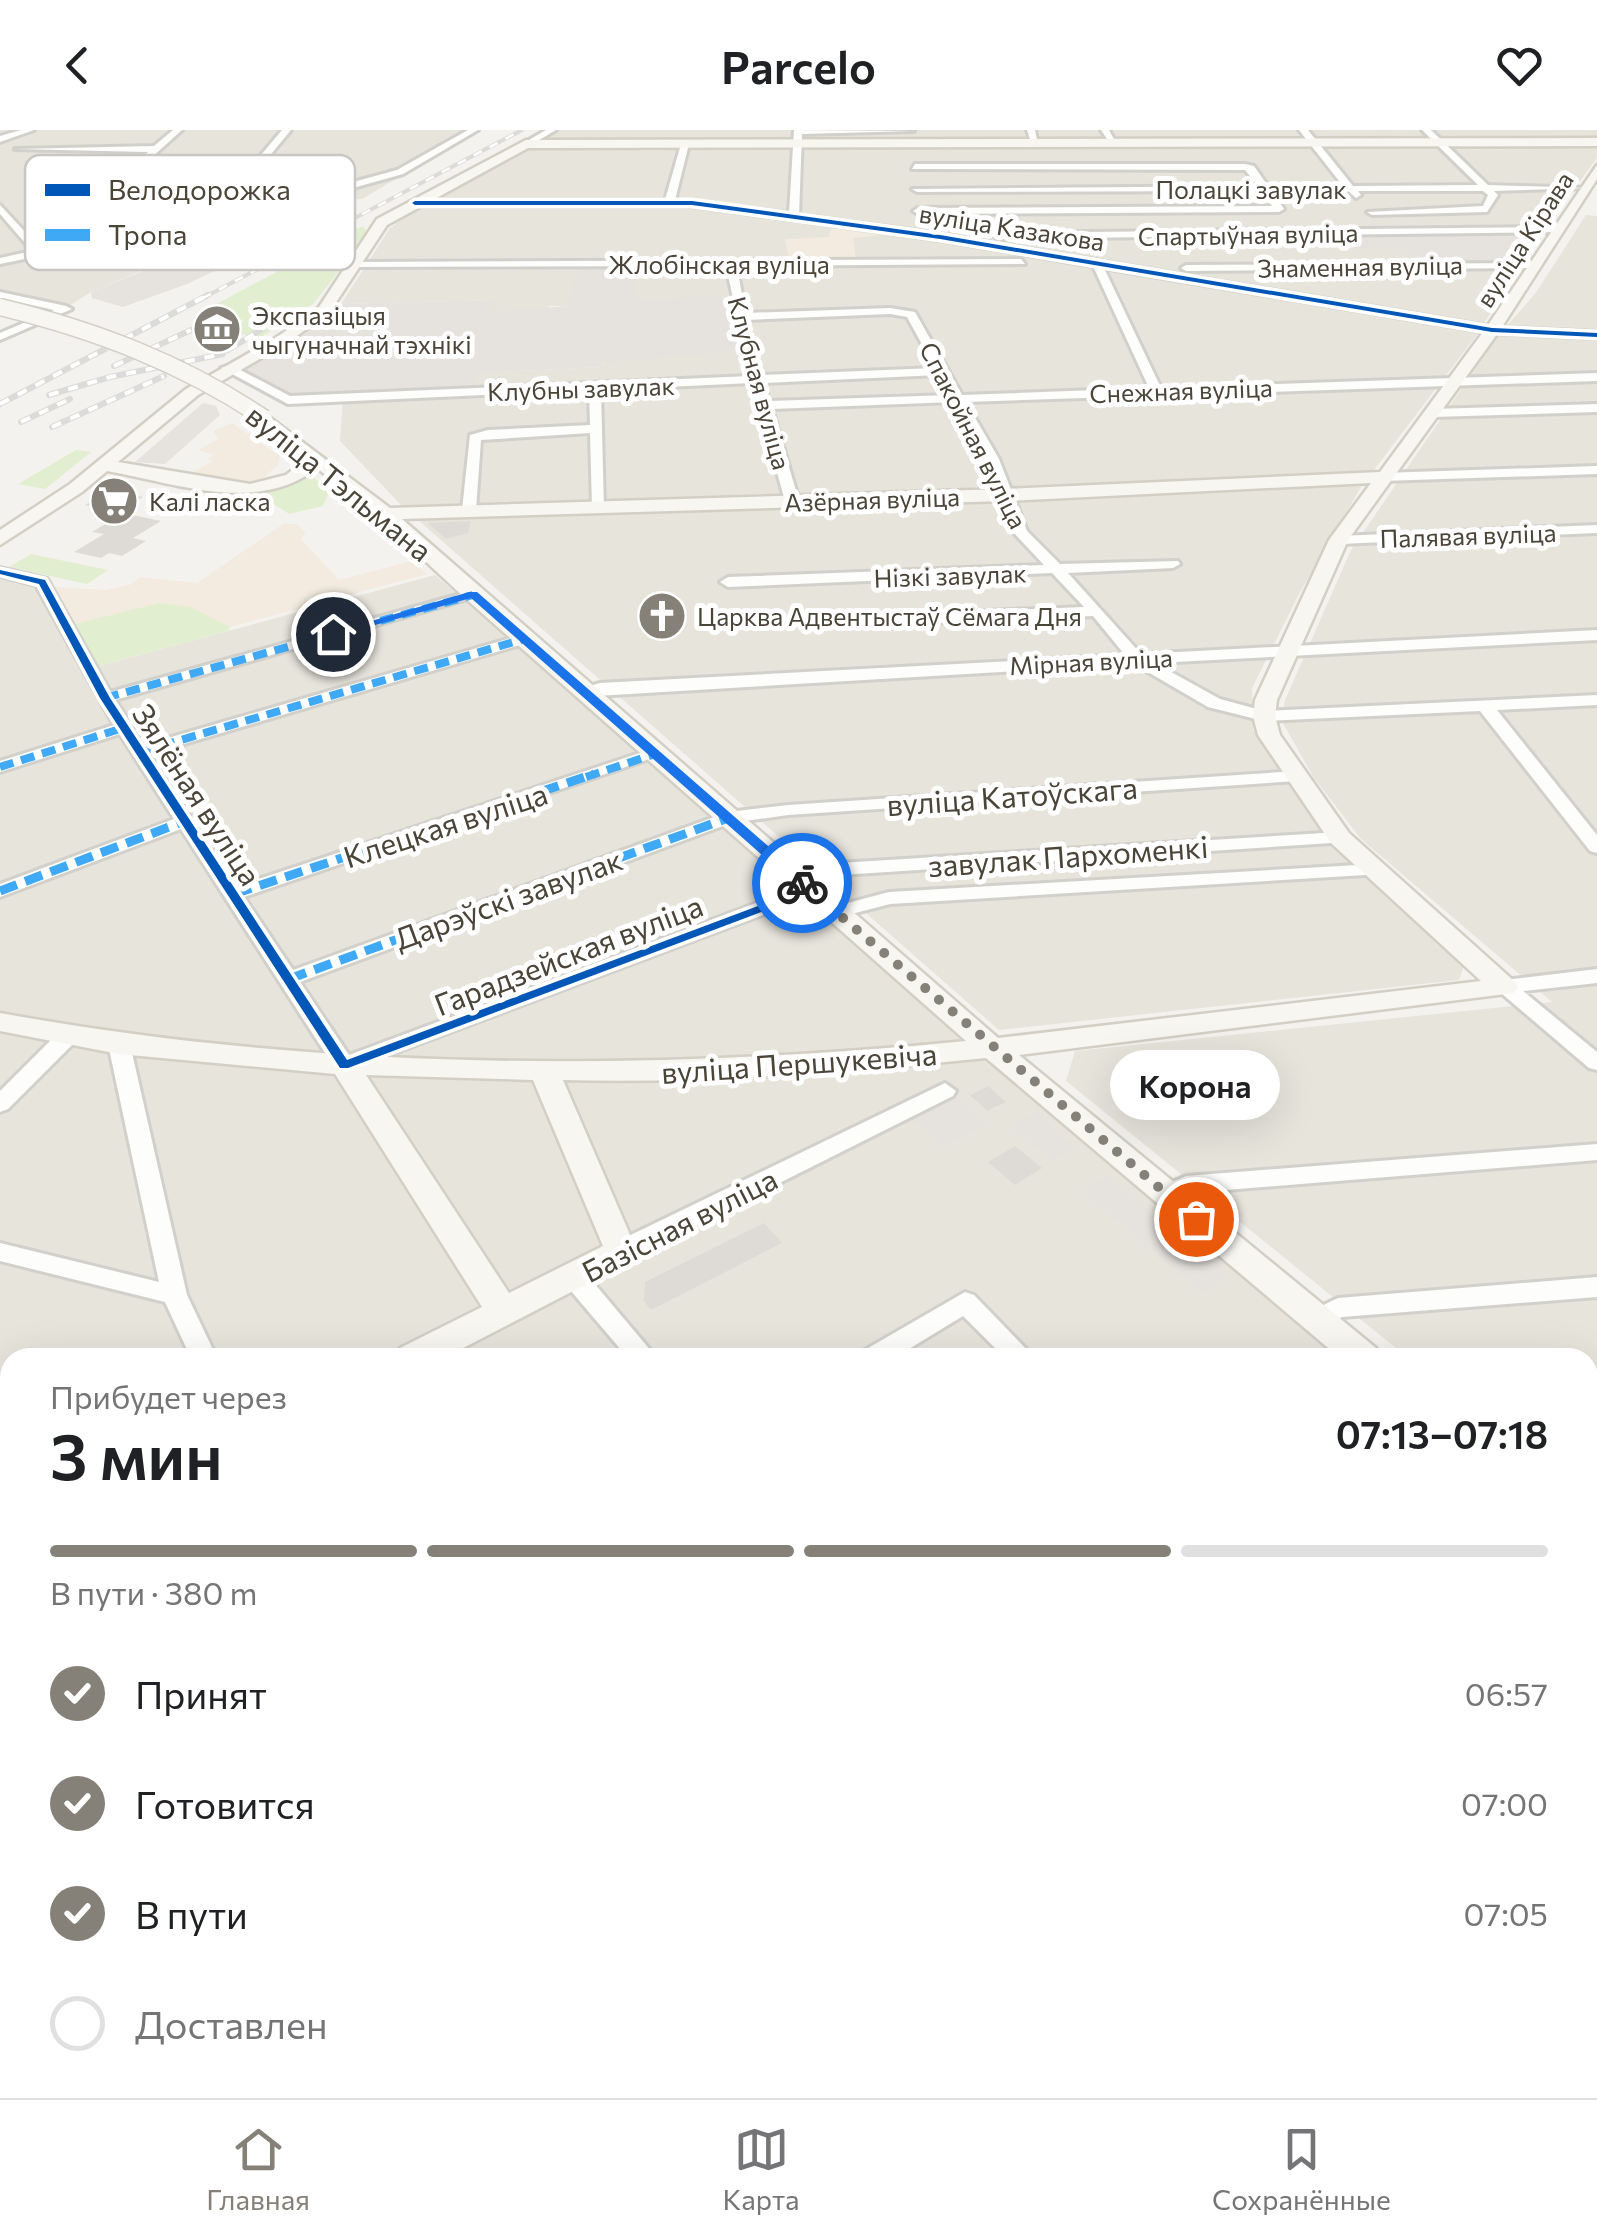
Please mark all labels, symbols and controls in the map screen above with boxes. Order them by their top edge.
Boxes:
icon: back [50,38,105,93]
text: Parcelo [721,38,876,93]
icon: heart [1492,38,1547,93]
legend [25,155,355,270]
street label: вуліца Кірава [1469,166,1579,312]
text: Велодорожка [108,172,291,206]
street label: Полацкі завулак [1155,174,1347,204]
street label: вуліца Казакова [917,198,1107,256]
text: Тропа [108,217,187,251]
street label: Спартыўная вуліца [1138,217,1358,251]
street label: Жлобінская вуліца [608,249,830,279]
street label: Знаменная вуліца [1257,249,1463,283]
street label: Клубная вуліца [722,293,798,473]
place label: Экспазіцыя чыгуначнай тэхнікі [252,300,472,359]
museum icon: Экспазіцыя чыгуначнай тэхнікі [191,303,243,355]
street label: Спакойная вуліца [914,337,1034,533]
street label: Клубны завулак [487,370,675,406]
street label: Снежная вуліца [1089,372,1273,408]
street label: вуліца Тэльмана [240,396,440,568]
supermarket icon: Калі ласка [88,475,140,527]
street label: Азёрная вуліца [784,481,960,517]
place label: Калі ласка [149,486,271,516]
street label: Палявая вуліца [1379,517,1557,553]
street label: Нізкі завулак [873,557,1027,593]
church icon: Царква Адвентыстаў Сёмага Дня [636,590,688,642]
pin [291,592,376,677]
place label: Царква Адвентыстаў Сёмага Дня [697,601,1082,631]
icon: home [306,607,361,662]
street label: Мірная вуліца [1008,642,1174,680]
street label: Зялёная вуліца [126,696,270,892]
street label: вуліца Катоўскага [885,768,1139,822]
street label: Клецкая вуліца [338,774,552,874]
street label: завулак Пархоменкі [927,827,1209,883]
courier [752,833,852,933]
street label: Дарэўскі завулак [389,840,627,956]
icon: bike [775,856,830,911]
street label: Гарадзейская вуліца [429,886,707,1022]
street label: вуліца Першукевіча [660,1034,938,1090]
callout: Корона [1111,1049,1281,1119]
text: Корона [1139,1065,1251,1105]
street label: Базісная вуліца [575,1159,783,1289]
pin [1154,1177,1239,1262]
icon: bag [1169,1192,1224,1247]
text: Прибудет через [50,1376,287,1416]
text: 07:13–07:18 [1336,1410,1548,1457]
text: 3 мин [50,1414,223,1493]
text: В пути · 380 m [50,1572,257,1612]
icon: check [50,1666,105,1721]
text: Принят [135,1670,267,1717]
text: 06:57 [1465,1673,1548,1713]
icon: check [50,1776,105,1831]
text: Готовится [135,1780,315,1827]
text: 07:00 [1461,1783,1548,1823]
icon: check [50,1886,105,1941]
text: В пути [135,1890,248,1937]
text: 07:05 [1464,1893,1548,1933]
text: Доставлен [135,2000,328,2047]
tab: Главная [206,2122,310,2216]
tab: Карта [722,2122,800,2216]
tab: Сохранённые [1212,2122,1391,2216]

